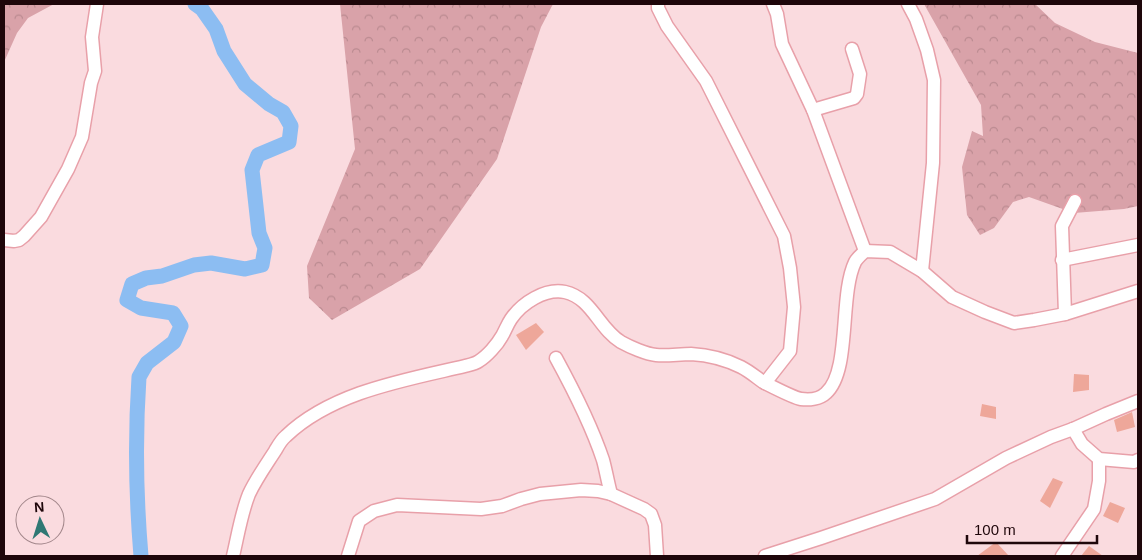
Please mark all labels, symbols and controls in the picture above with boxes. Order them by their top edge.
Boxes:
north arrow [15,495,65,545]
text: N [33,499,45,515]
scale bar [967,512,1097,544]
text: 100 m [974,521,1016,538]

